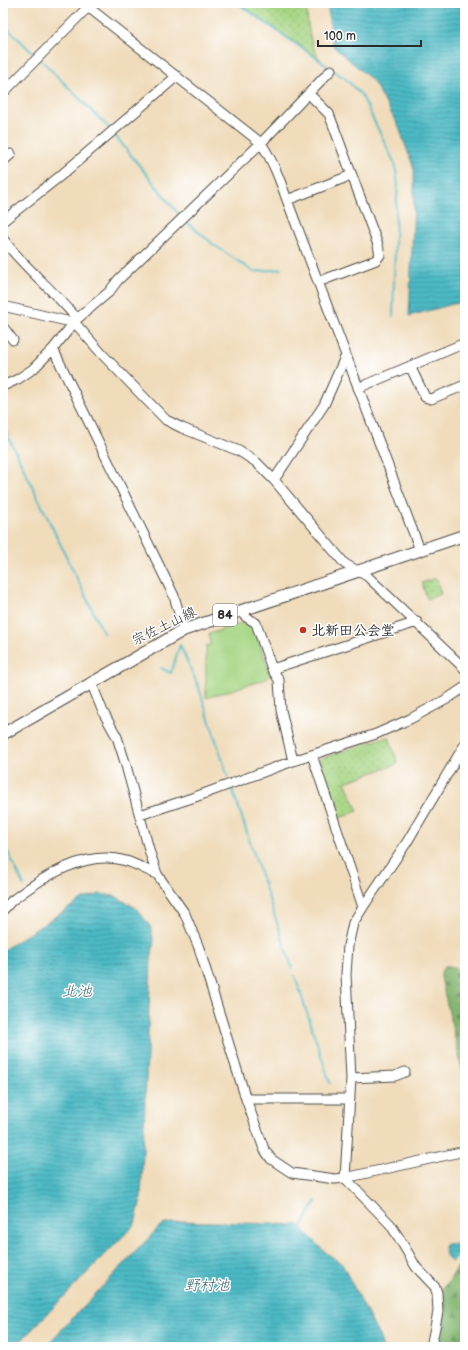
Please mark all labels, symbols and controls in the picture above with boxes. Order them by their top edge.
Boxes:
scale bar [318,22,421,48]
text: 100 m [324,29,356,44]
street label: 宗佐土山線 [129,603,199,649]
road number: 84 [213,604,237,626]
place label: 北新田公会堂 [311,622,395,639]
marker: 北新田公会堂 [298,625,308,635]
water label: 北池 [62,982,93,1001]
water label: 野村池 [184,1276,230,1295]

